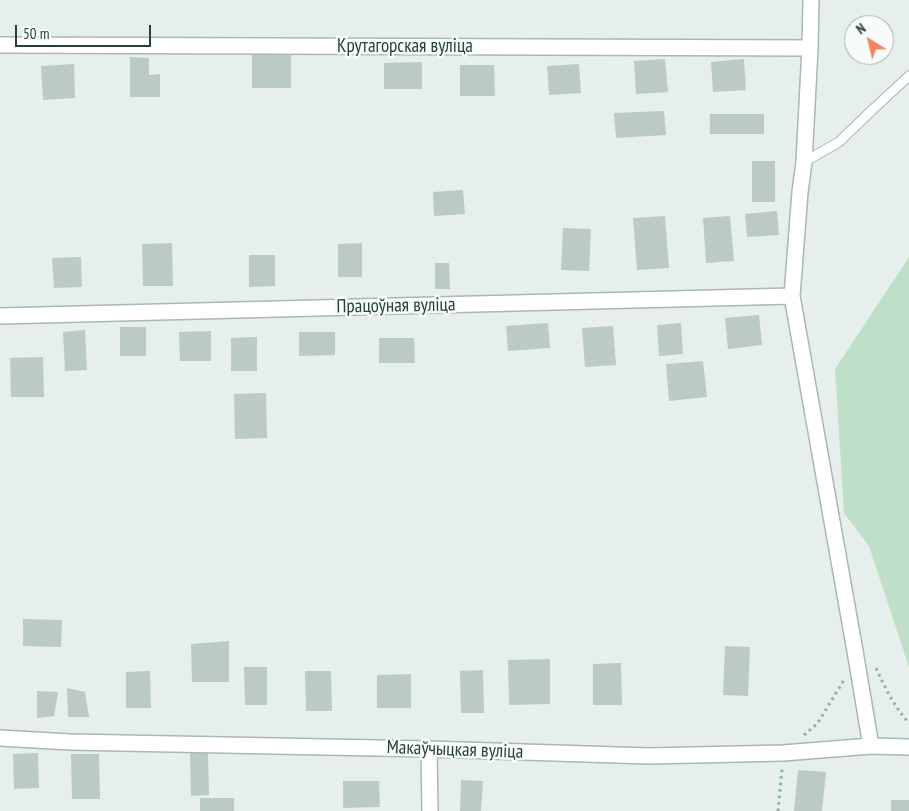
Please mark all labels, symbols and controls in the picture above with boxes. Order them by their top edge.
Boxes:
scale bar [18,15,154,47]
north arrow [844,15,894,65]
text: N [852,19,869,38]
text: 50 m [23,24,49,43]
street label: Крутагорская вуліца [337,36,473,58]
street label: Працоўная вуліца [336,294,456,318]
street label: Макаўчыцкая вуліца [386,736,524,764]

